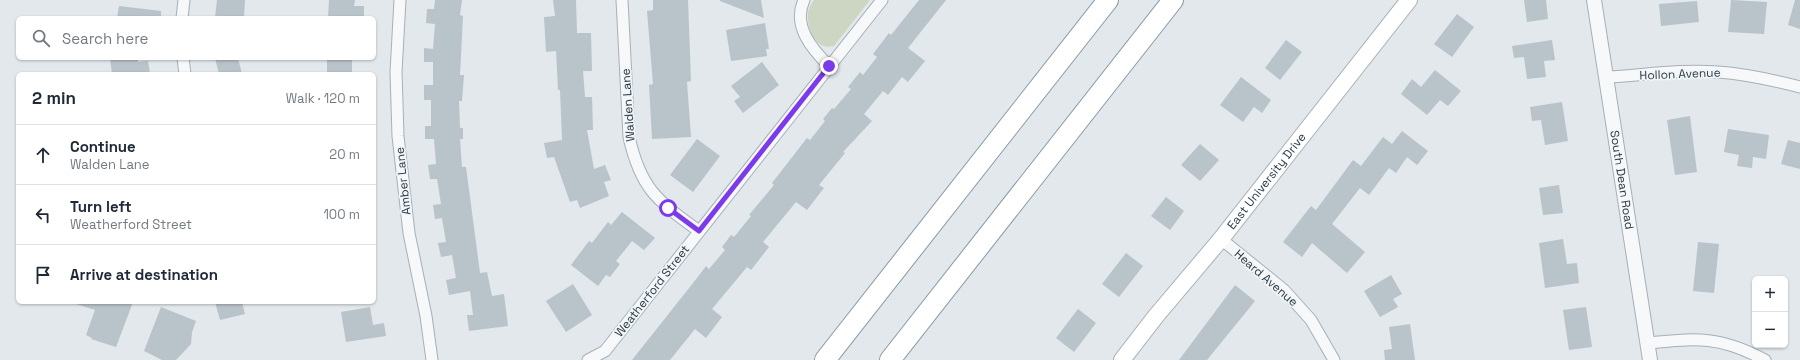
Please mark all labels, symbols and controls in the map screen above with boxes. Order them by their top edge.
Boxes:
search box [16,16,376,60]
icon: search [30,27,52,49]
text: Search here [62,29,148,48]
route end [820,57,838,75]
street label: Hollon Avenue [1639,65,1721,83]
street label: Walden Lane [617,68,639,142]
text: 2 min [32,87,76,109]
text: Walk · 120 m [286,90,360,107]
street label: South Dean Road [1606,129,1638,230]
street label: East University Drive [1224,130,1309,233]
text: Continue [70,137,136,156]
icon: ahead [32,144,54,166]
text: 20 m [329,146,360,163]
street label: Amber Lane [391,146,415,216]
text: Walden Lane [70,156,150,173]
text: Turn left [70,197,132,216]
route start [659,199,677,217]
icon: left [32,204,54,226]
text: 100 m [323,206,360,223]
text: Weatherford Street [70,216,192,233]
street label: Weatherford Street [611,242,693,340]
street label: Heard Avenue [1231,246,1301,310]
icon: arrive [32,264,54,286]
text: Arrive at destination [70,265,218,284]
map controls [1752,276,1788,348]
button: + [1752,276,1788,312]
button: − [1752,312,1788,348]

